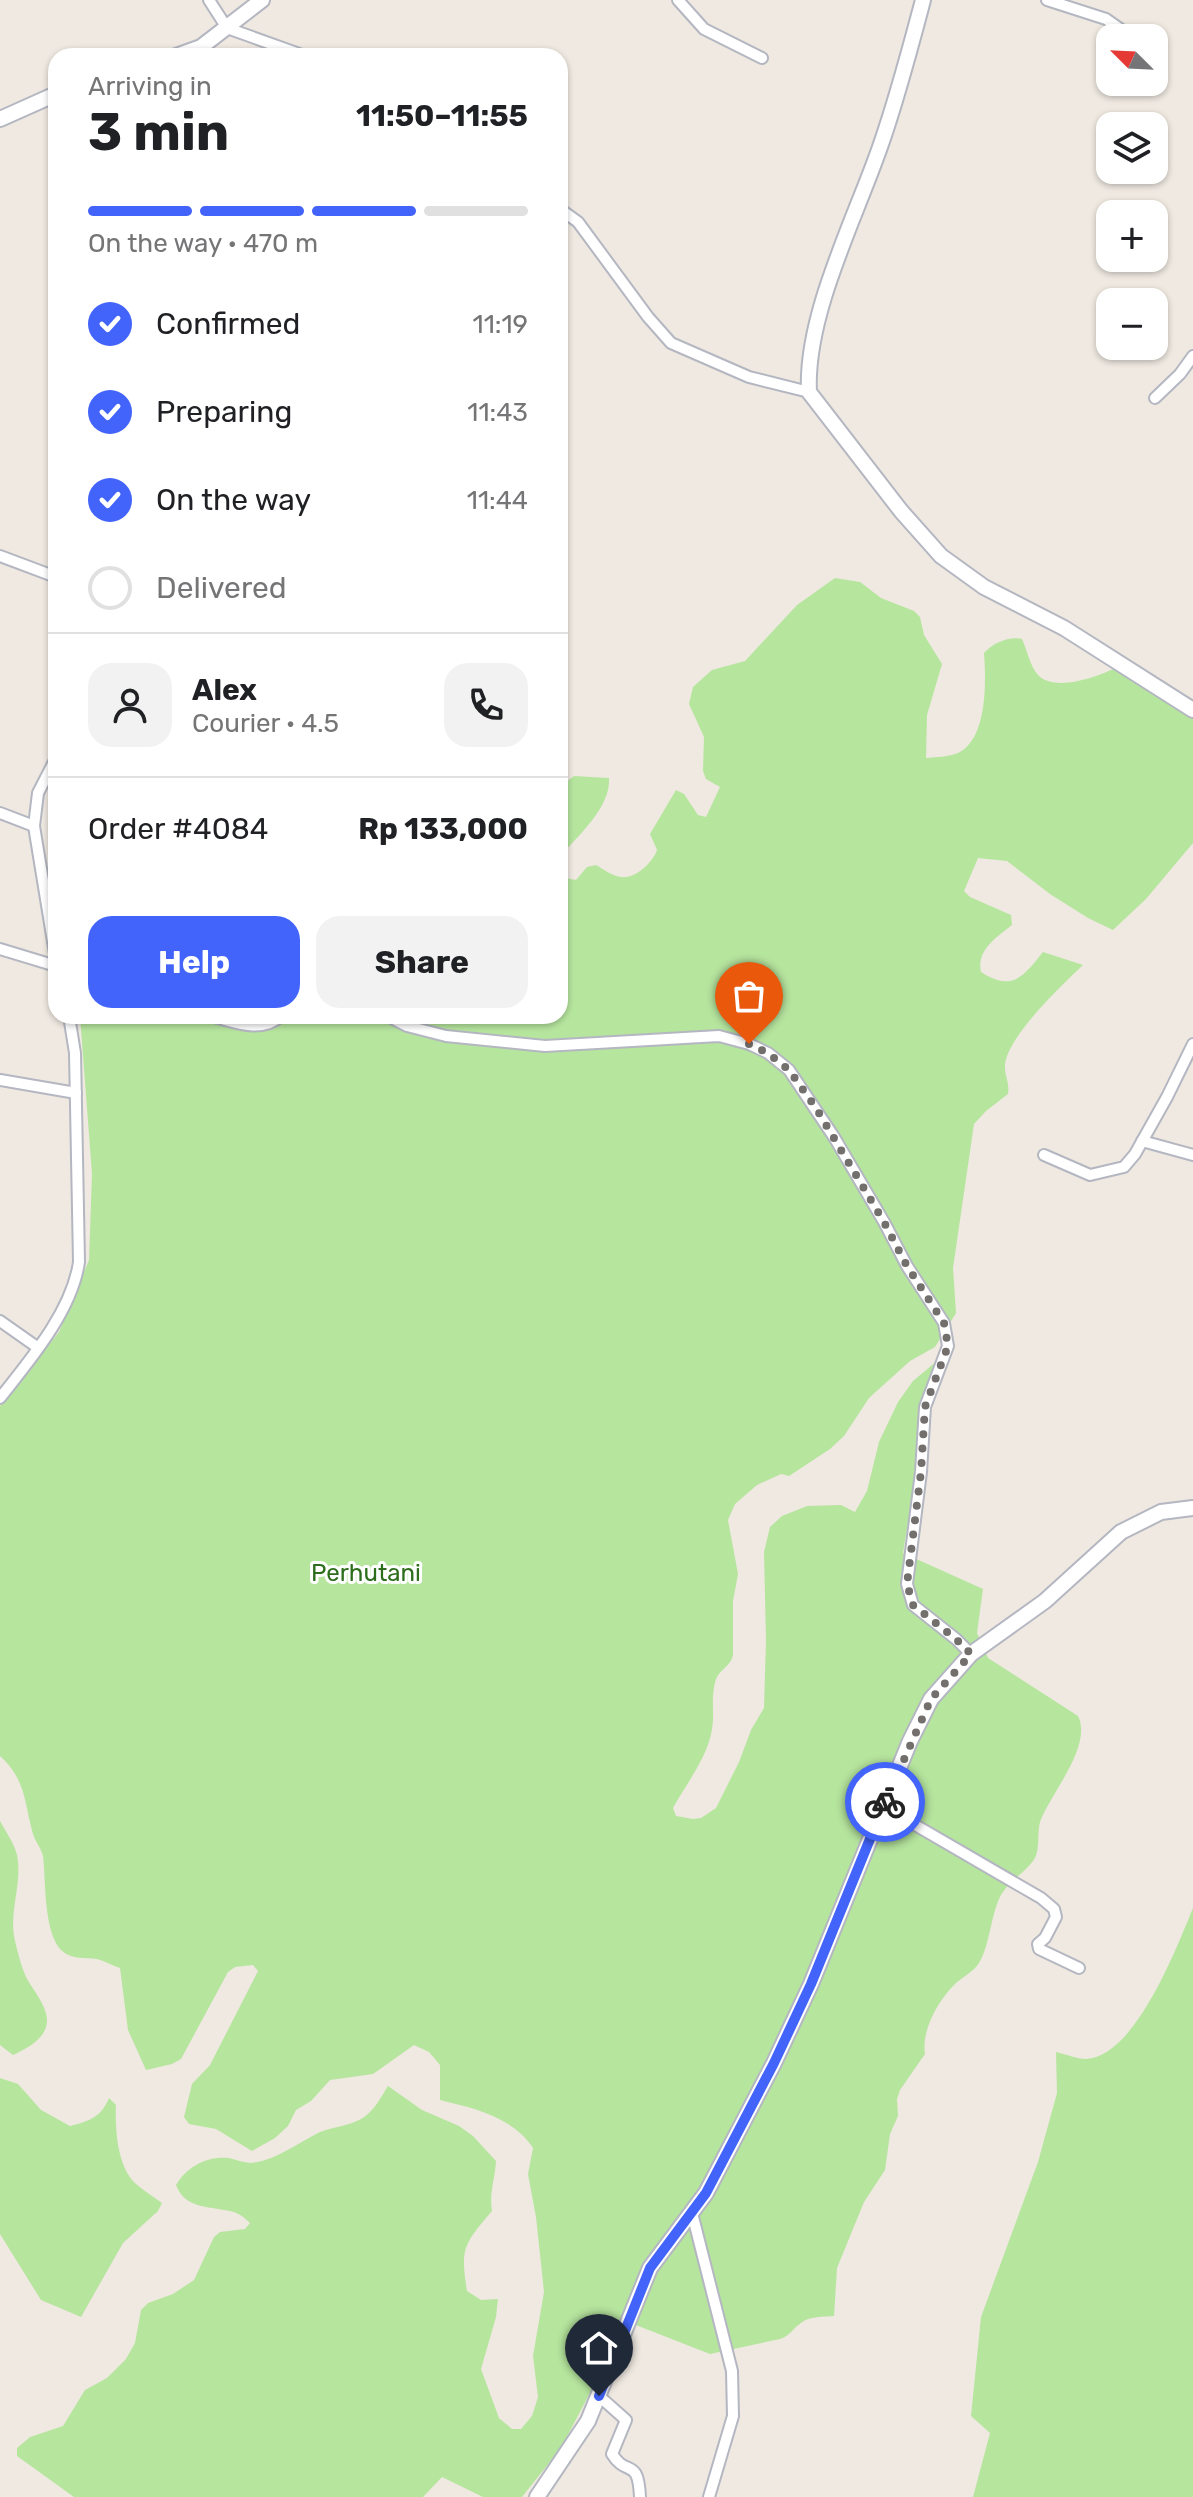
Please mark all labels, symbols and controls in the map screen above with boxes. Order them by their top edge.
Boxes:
north arrow [1096,24,1168,96]
map controls [1096,24,1168,360]
text: Arriving in [88,71,212,102]
text: 11:50–11:55 [356,98,528,134]
text: 3 min [88,101,229,163]
button: layers [1096,112,1168,184]
button: + [1096,200,1168,272]
text: On the way · 470 m [88,228,318,259]
button: − [1096,288,1168,360]
icon: check [88,302,132,346]
text: Confirmed [156,306,300,342]
text: 11:19 [473,309,528,340]
icon: check [88,390,132,434]
text: Preparing [156,394,292,430]
text: 11:43 [467,397,528,428]
icon: check [88,478,132,522]
text: On the way [156,482,311,518]
text: 11:44 [467,485,528,516]
text: Delivered [156,570,287,606]
button: person [88,663,172,747]
button: phone [444,663,528,747]
text: Alex [192,672,257,708]
text: Courier · 4.5 [192,708,339,739]
text: Order #4084 [88,811,268,847]
text: Rp 133,000 [358,811,528,847]
button: Help [88,916,300,1008]
button: Share [316,916,528,1008]
pin [715,962,783,1044]
icon: bag [727,974,771,1018]
park label: Perhutani [311,1559,421,1587]
courier [845,1762,925,1842]
icon: bike [863,1780,907,1824]
pin [565,2314,633,2396]
icon: home [577,2326,621,2370]

